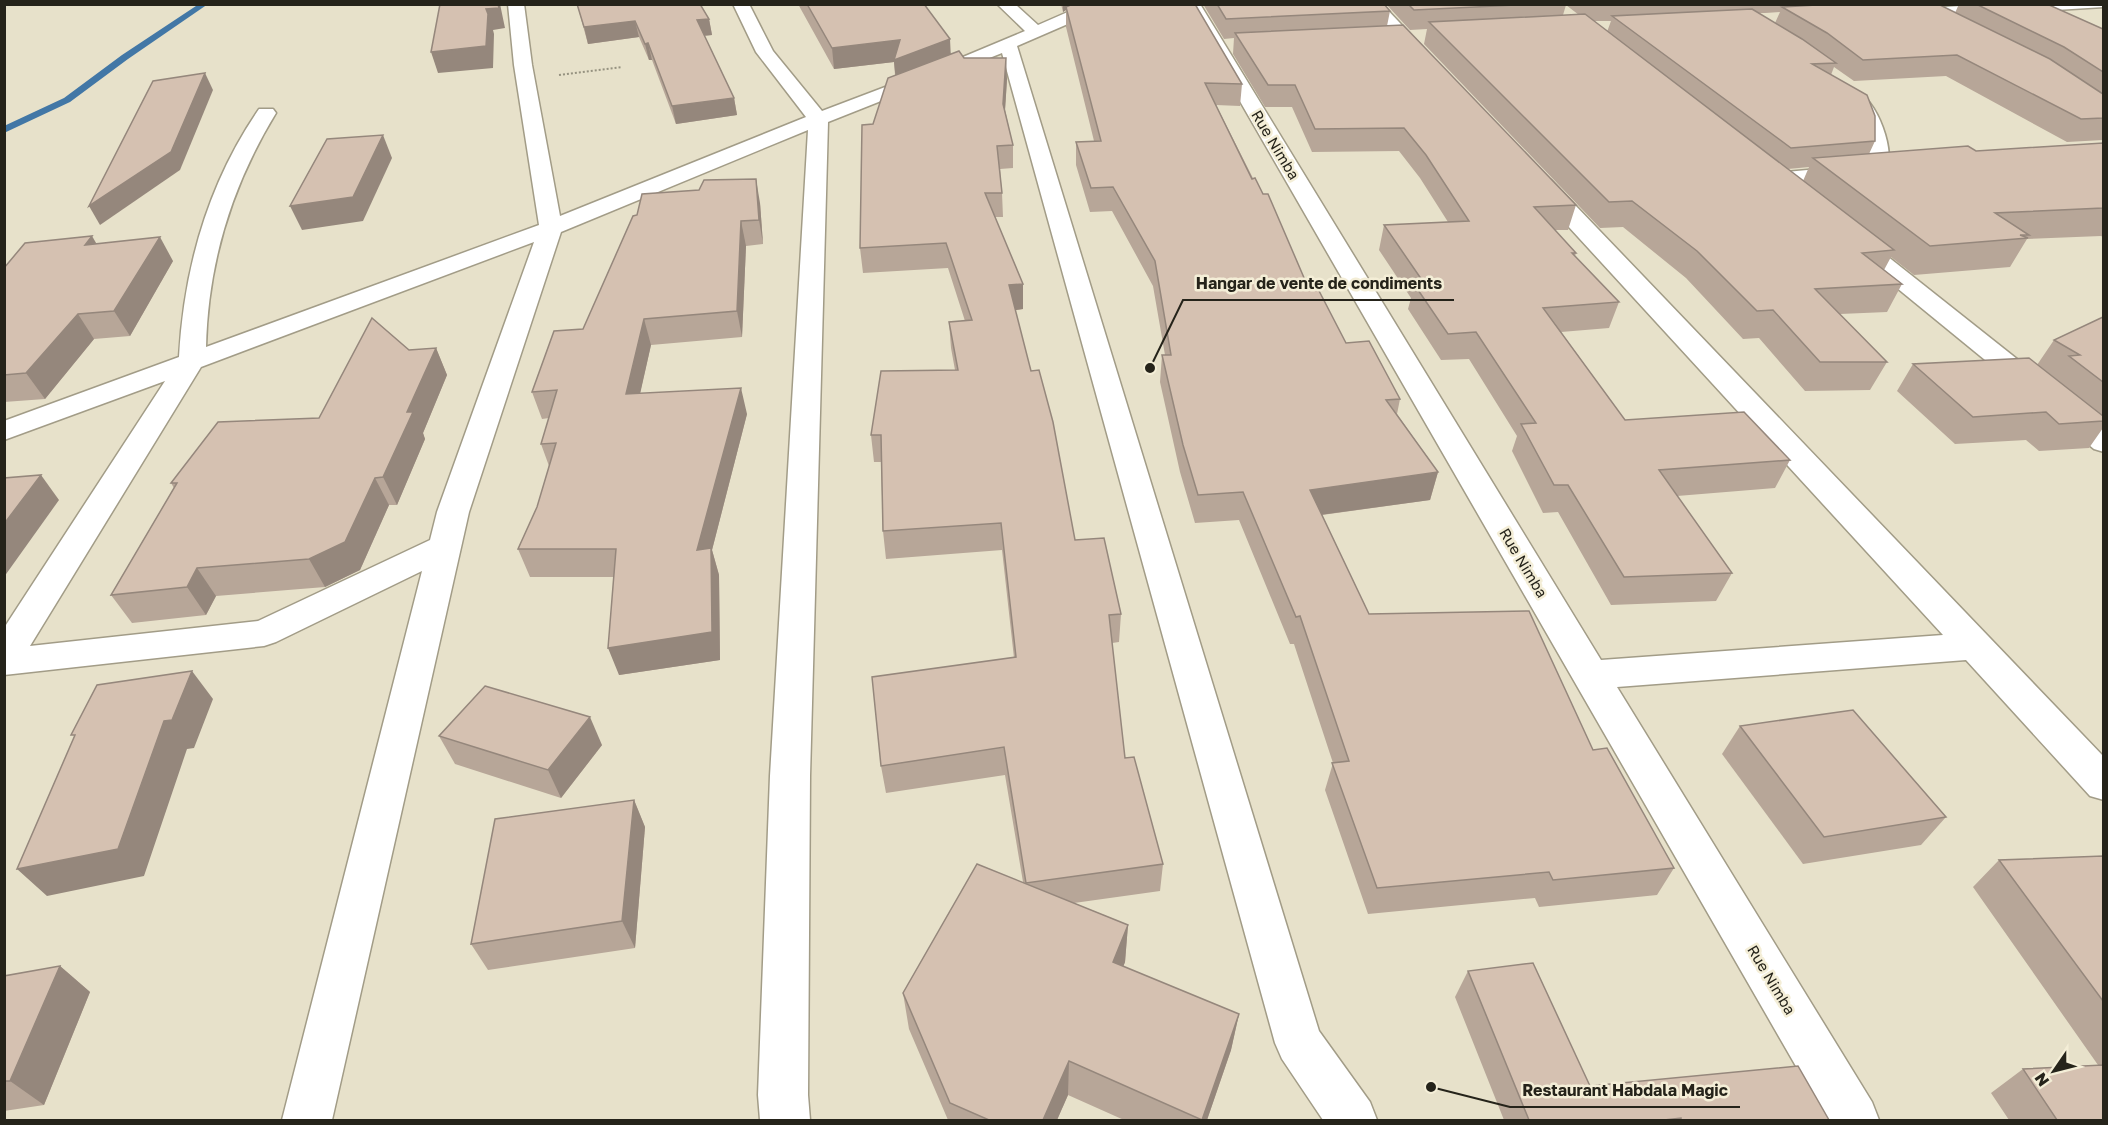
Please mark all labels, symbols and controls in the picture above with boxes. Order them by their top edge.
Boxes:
street label: Rue Nimba [1248,106,1304,182]
callout: Hangar de vente de condiments [1183,266,1454,300]
text: Hangar de vente de condiments [1196,273,1442,293]
street label: Rue Nimba [1496,524,1552,600]
street label: Rue Nimba [1744,941,1800,1017]
north arrow [2024,1041,2084,1101]
text: N [2030,1069,2053,1090]
callout: Restaurant Habdala Magic [1510,1073,1740,1107]
text: Restaurant Habdala Magic [1522,1080,1728,1100]

